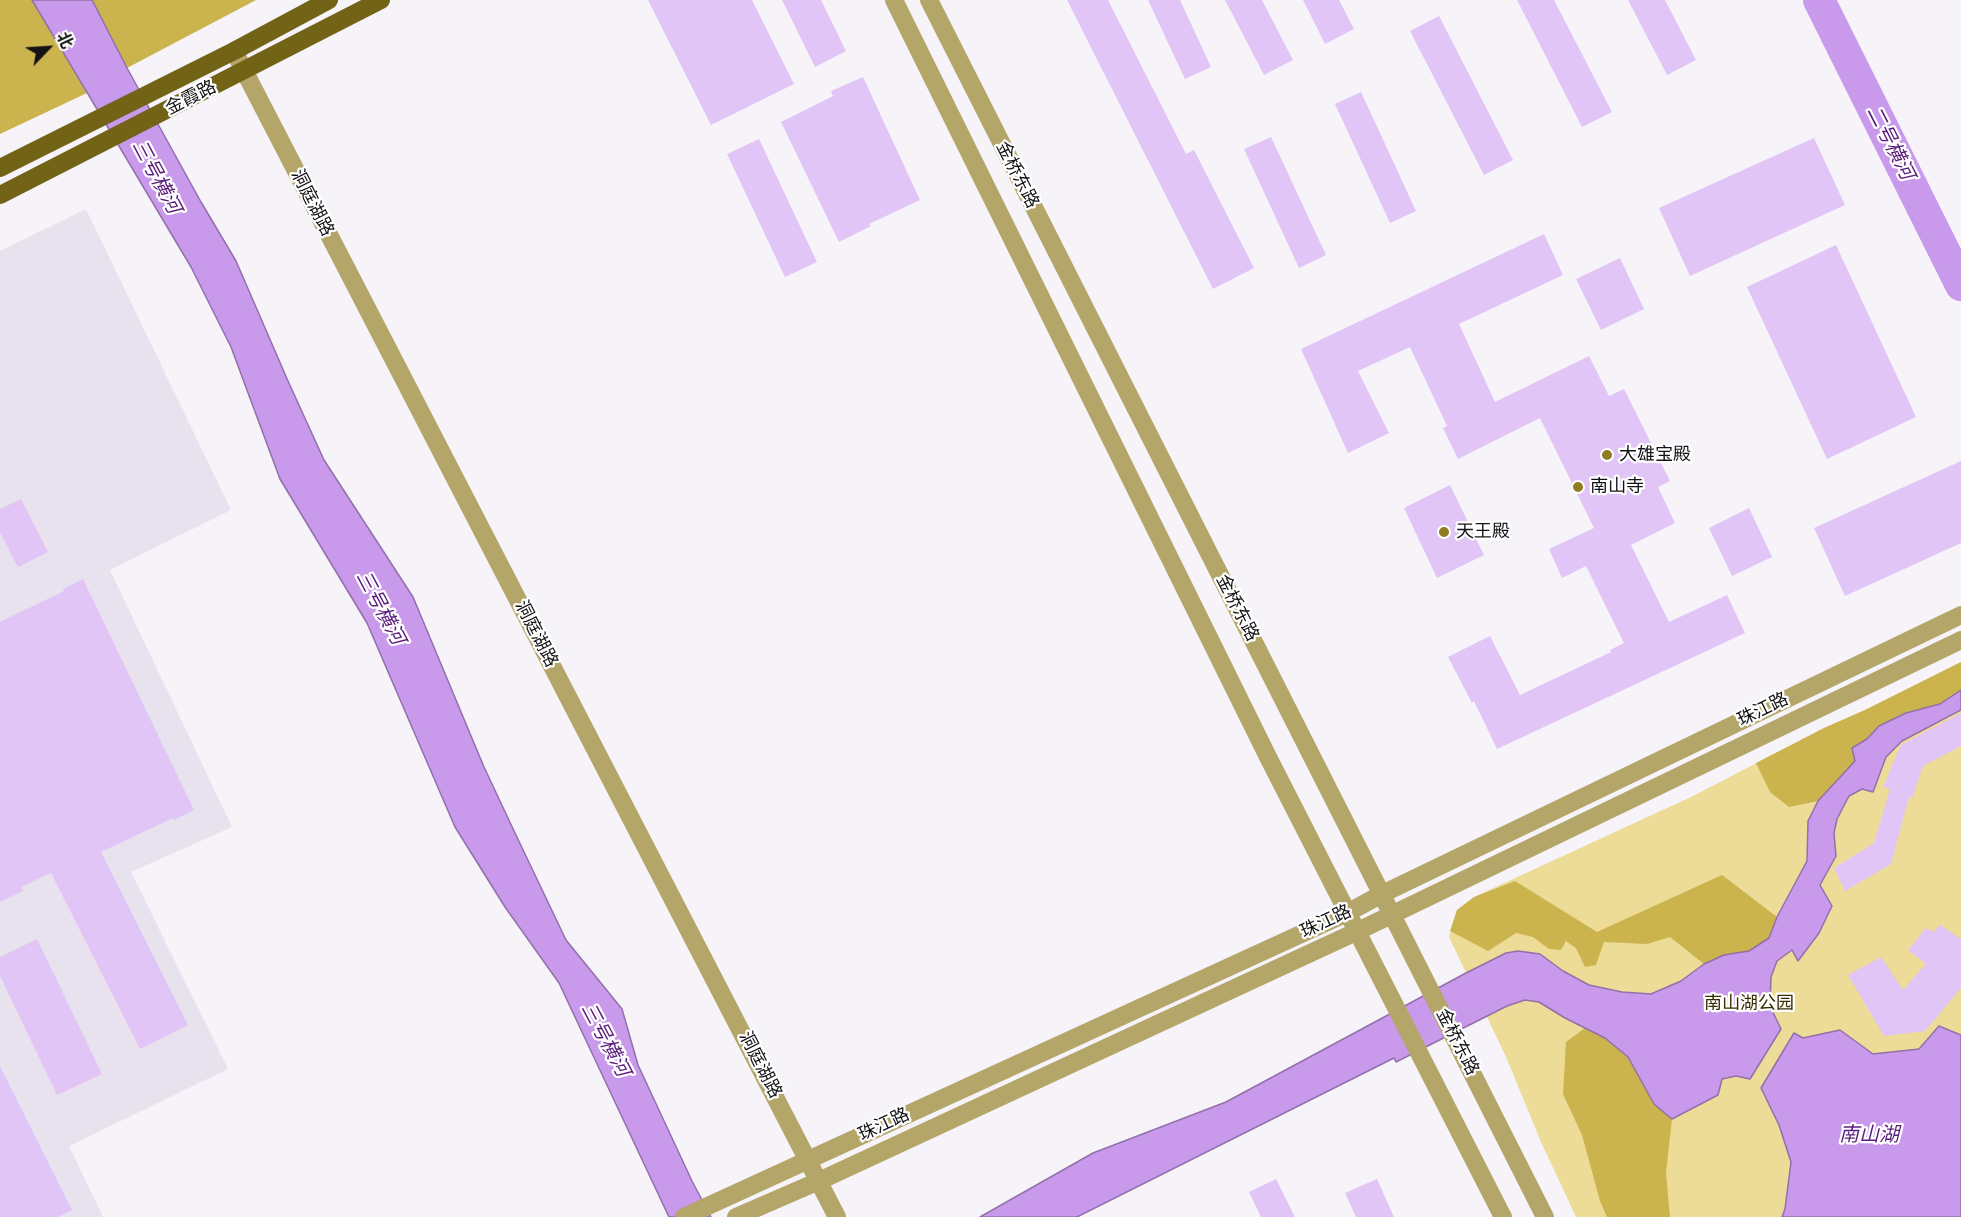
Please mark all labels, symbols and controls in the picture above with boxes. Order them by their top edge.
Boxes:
north arrow [18,18,78,78]
text: 北 [53,29,77,51]
street label: 金霞路 [162,76,220,120]
water label: 二号横河 [1861,102,1919,184]
water label: 三号横河 [127,136,185,218]
street label: 金桥东路 [991,138,1043,212]
street label: 洞庭湖路 [286,166,338,240]
place label: 大雄宝殿 [1619,444,1691,466]
marker: 大雄宝殿 [1600,448,1614,462]
place label: 南山寺 [1590,476,1644,498]
marker: 南山寺 [1571,480,1585,494]
place label: 天王殿 [1456,521,1510,543]
marker: 天王殿 [1437,525,1451,539]
water label: 三号横河 [351,567,409,649]
street label: 金桥东路 [1211,571,1263,645]
street label: 洞庭湖路 [510,597,562,671]
street label: 珠江路 [1734,688,1792,732]
street label: 珠江路 [1297,901,1355,943]
park label: 南山湖公园 [1704,993,1794,1015]
water label: 三号横河 [576,999,634,1081]
street label: 金桥东路 [1431,1005,1483,1079]
street label: 洞庭湖路 [734,1028,786,1102]
street label: 珠江路 [855,1104,913,1146]
water label: 南山湖 [1839,1123,1899,1147]

